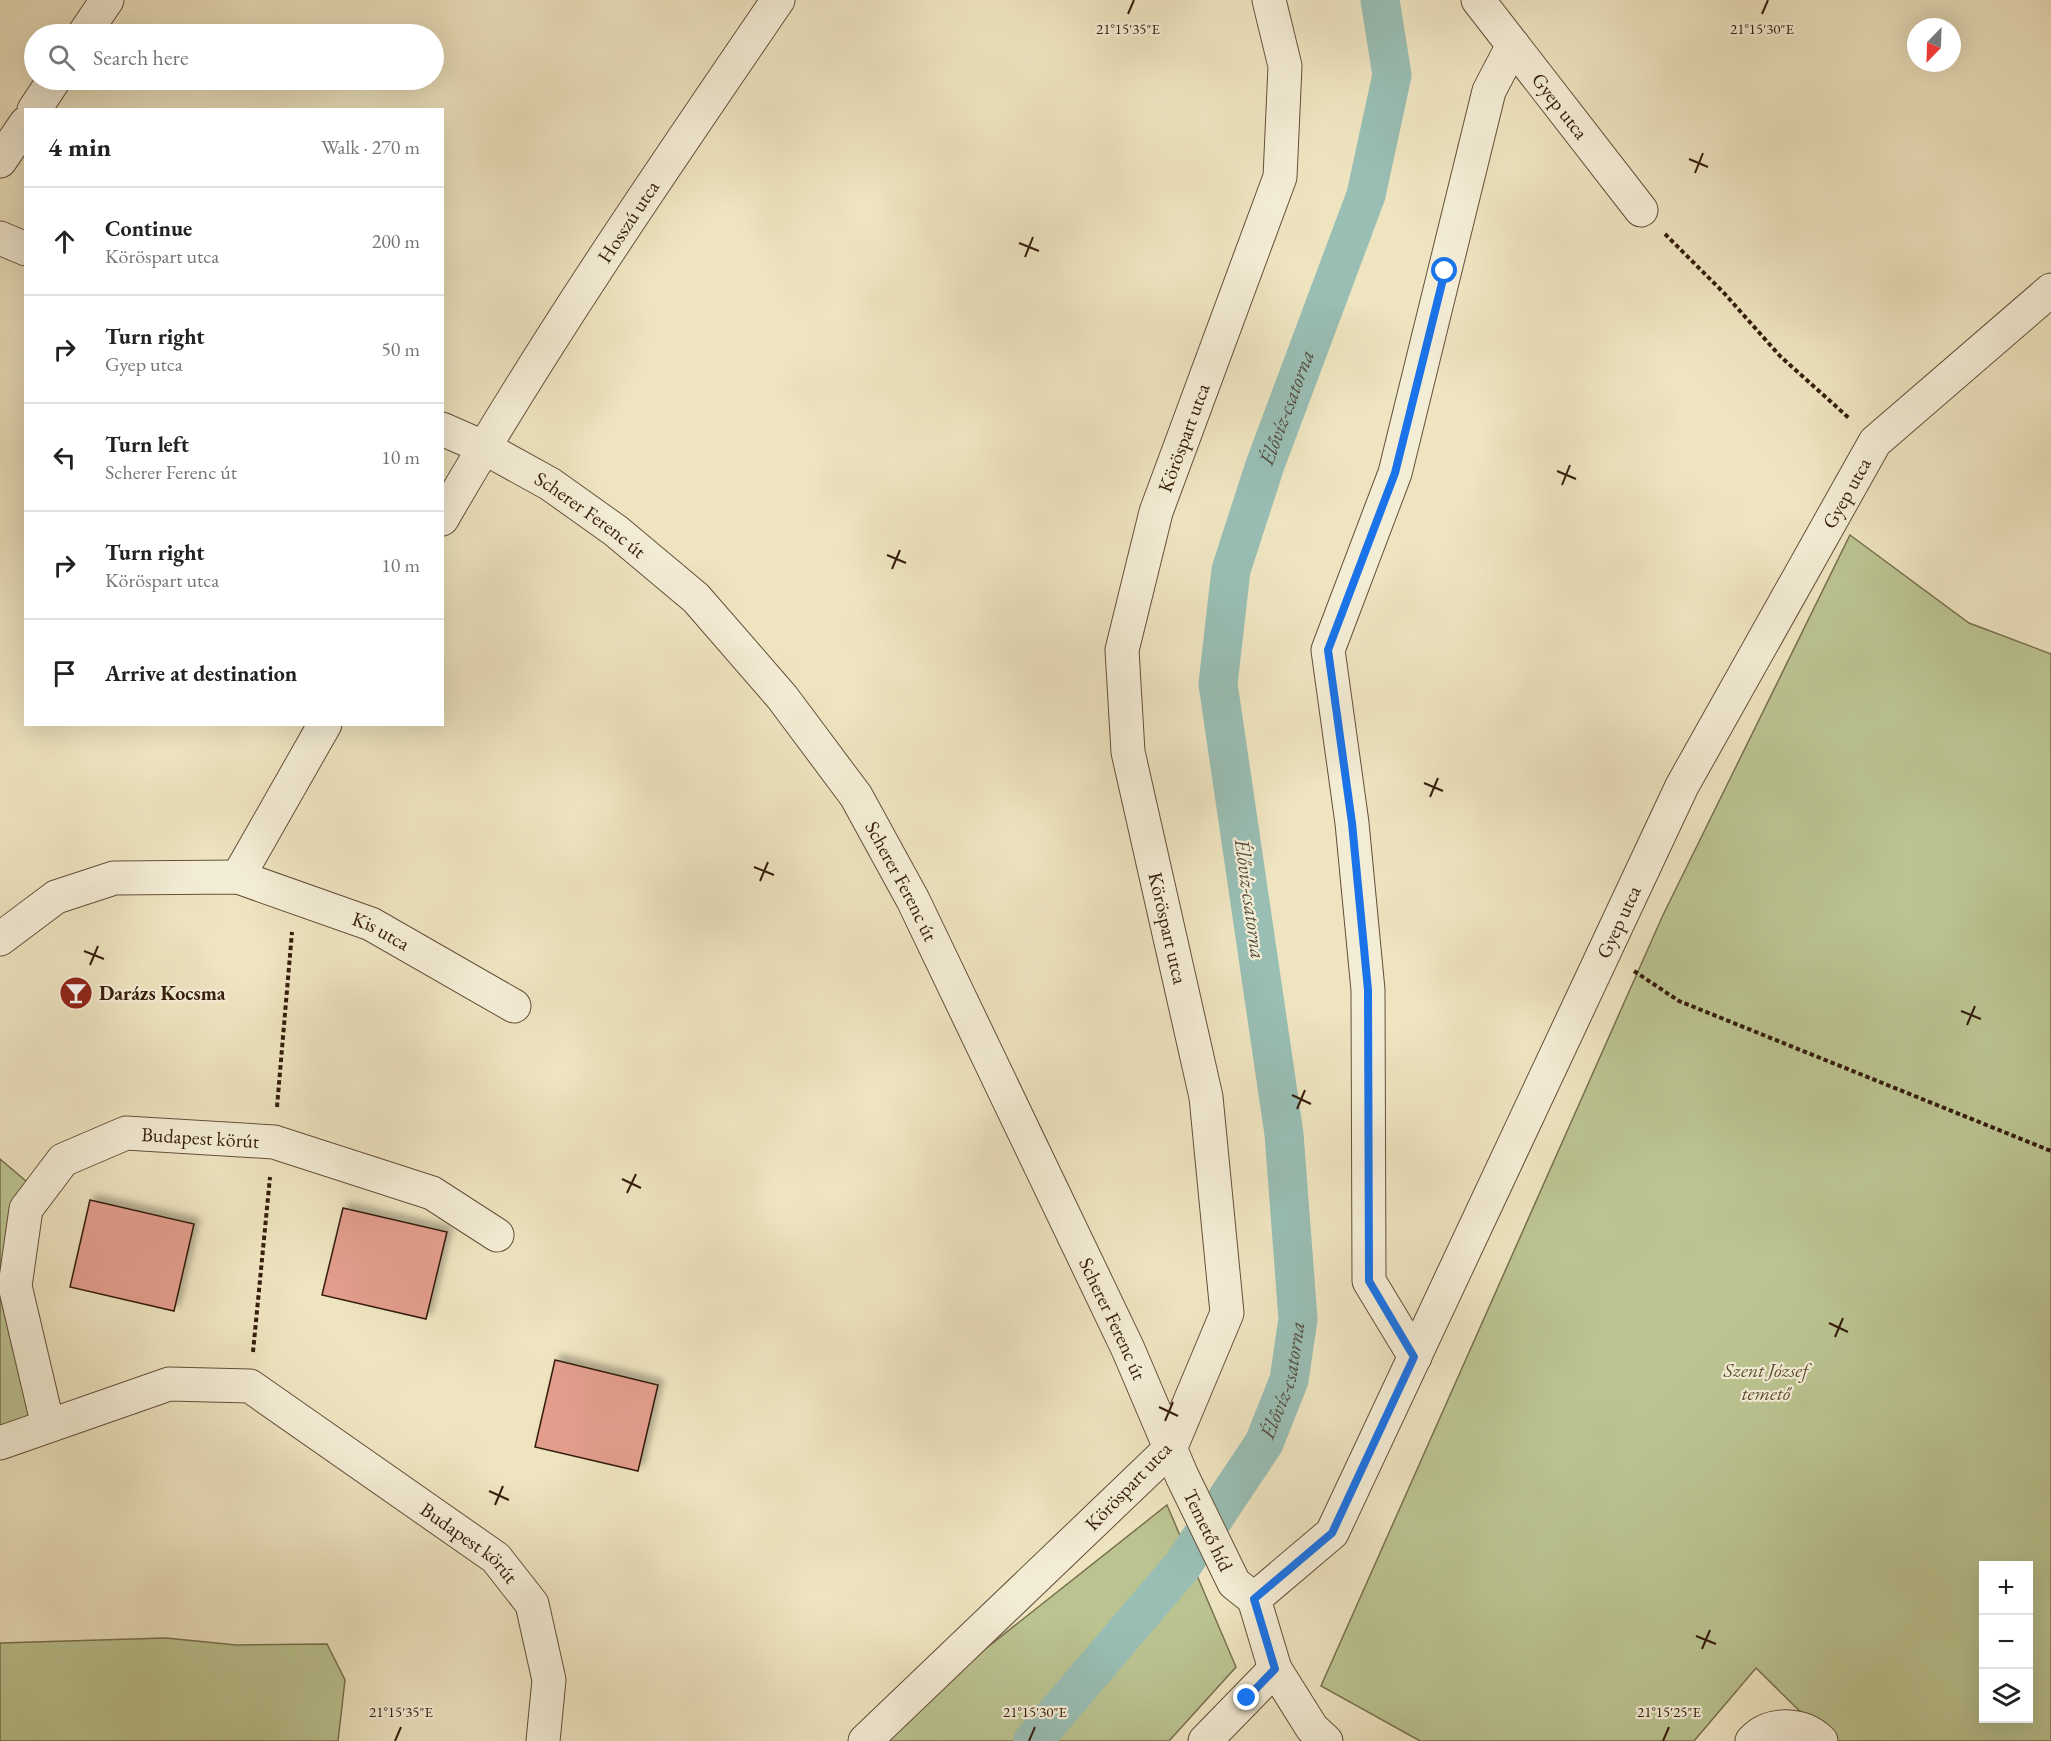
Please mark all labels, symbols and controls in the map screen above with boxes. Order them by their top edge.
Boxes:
north arrow [1907,18,1961,72]
text: 21°15'35"E [1096,19,1161,38]
text: 21°15'30"E [1730,19,1795,38]
search box [24,24,444,90]
icon: search [45,41,78,74]
text: Search here [93,43,188,72]
street label: Gyep utca [1526,67,1594,145]
text: 4 min [48,130,111,164]
text: Walk · 270 m [321,134,420,160]
street label: Hosszú utca [591,175,665,268]
text: Continue [105,214,192,243]
icon: ahead [48,225,81,258]
text: 200 m [372,228,420,254]
text: Köröspart utca [105,243,219,269]
route start [1431,257,1457,283]
text: Turn right [105,322,204,351]
icon: right [48,333,81,366]
text: 50 m [381,336,420,362]
water label: Élővíz-csatorna [1252,346,1320,470]
text: Gyep utca [105,351,183,377]
street label: Köröspart utca [1152,380,1216,496]
text: Turn left [105,430,189,459]
icon: left [48,441,81,474]
text: 10 m [381,444,420,470]
street label: Gyep utca [1816,453,1877,533]
text: Scherer Ferenc út [105,459,237,485]
street label: Scherer Ferenc út [530,465,652,564]
text: Turn right [105,538,204,567]
icon: right [48,549,81,582]
text: 10 m [381,552,420,578]
text: Köröspart utca [105,567,219,593]
icon: arrive [48,657,81,690]
text: Arrive at destination [105,659,297,688]
street label: Scherer Ferenc út [859,816,944,946]
water label: Élővíz-csatorna [1229,836,1272,961]
street label: Köröspart utca [1142,869,1194,987]
street label: Gyep utca [1590,881,1647,963]
street label: Kis utca [349,905,415,957]
bar icon: Darázs Kocsma [58,975,94,1011]
place label: Darázs Kocsma [99,980,226,1006]
street label: Budapest körút [141,1121,261,1154]
street label: Scherer Ferenc út [1073,1253,1153,1384]
water label: Élővíz-csatorna [1253,1320,1310,1443]
park label: Szent József temető [1722,1357,1813,1406]
street label: Köröspart utca [1079,1436,1177,1536]
street label: Temető híd [1177,1485,1240,1576]
street label: Budapest körút [415,1496,524,1589]
map controls [1979,1561,2033,1723]
button: + [1979,1561,2033,1615]
button: − [1979,1615,2033,1669]
button: layers [1979,1669,2033,1723]
route end [1233,1684,1259,1710]
text: 21°15'35"E [369,1702,434,1721]
text: 21°15'30"E [1003,1702,1068,1721]
text: 21°15'25"E [1637,1702,1702,1721]

